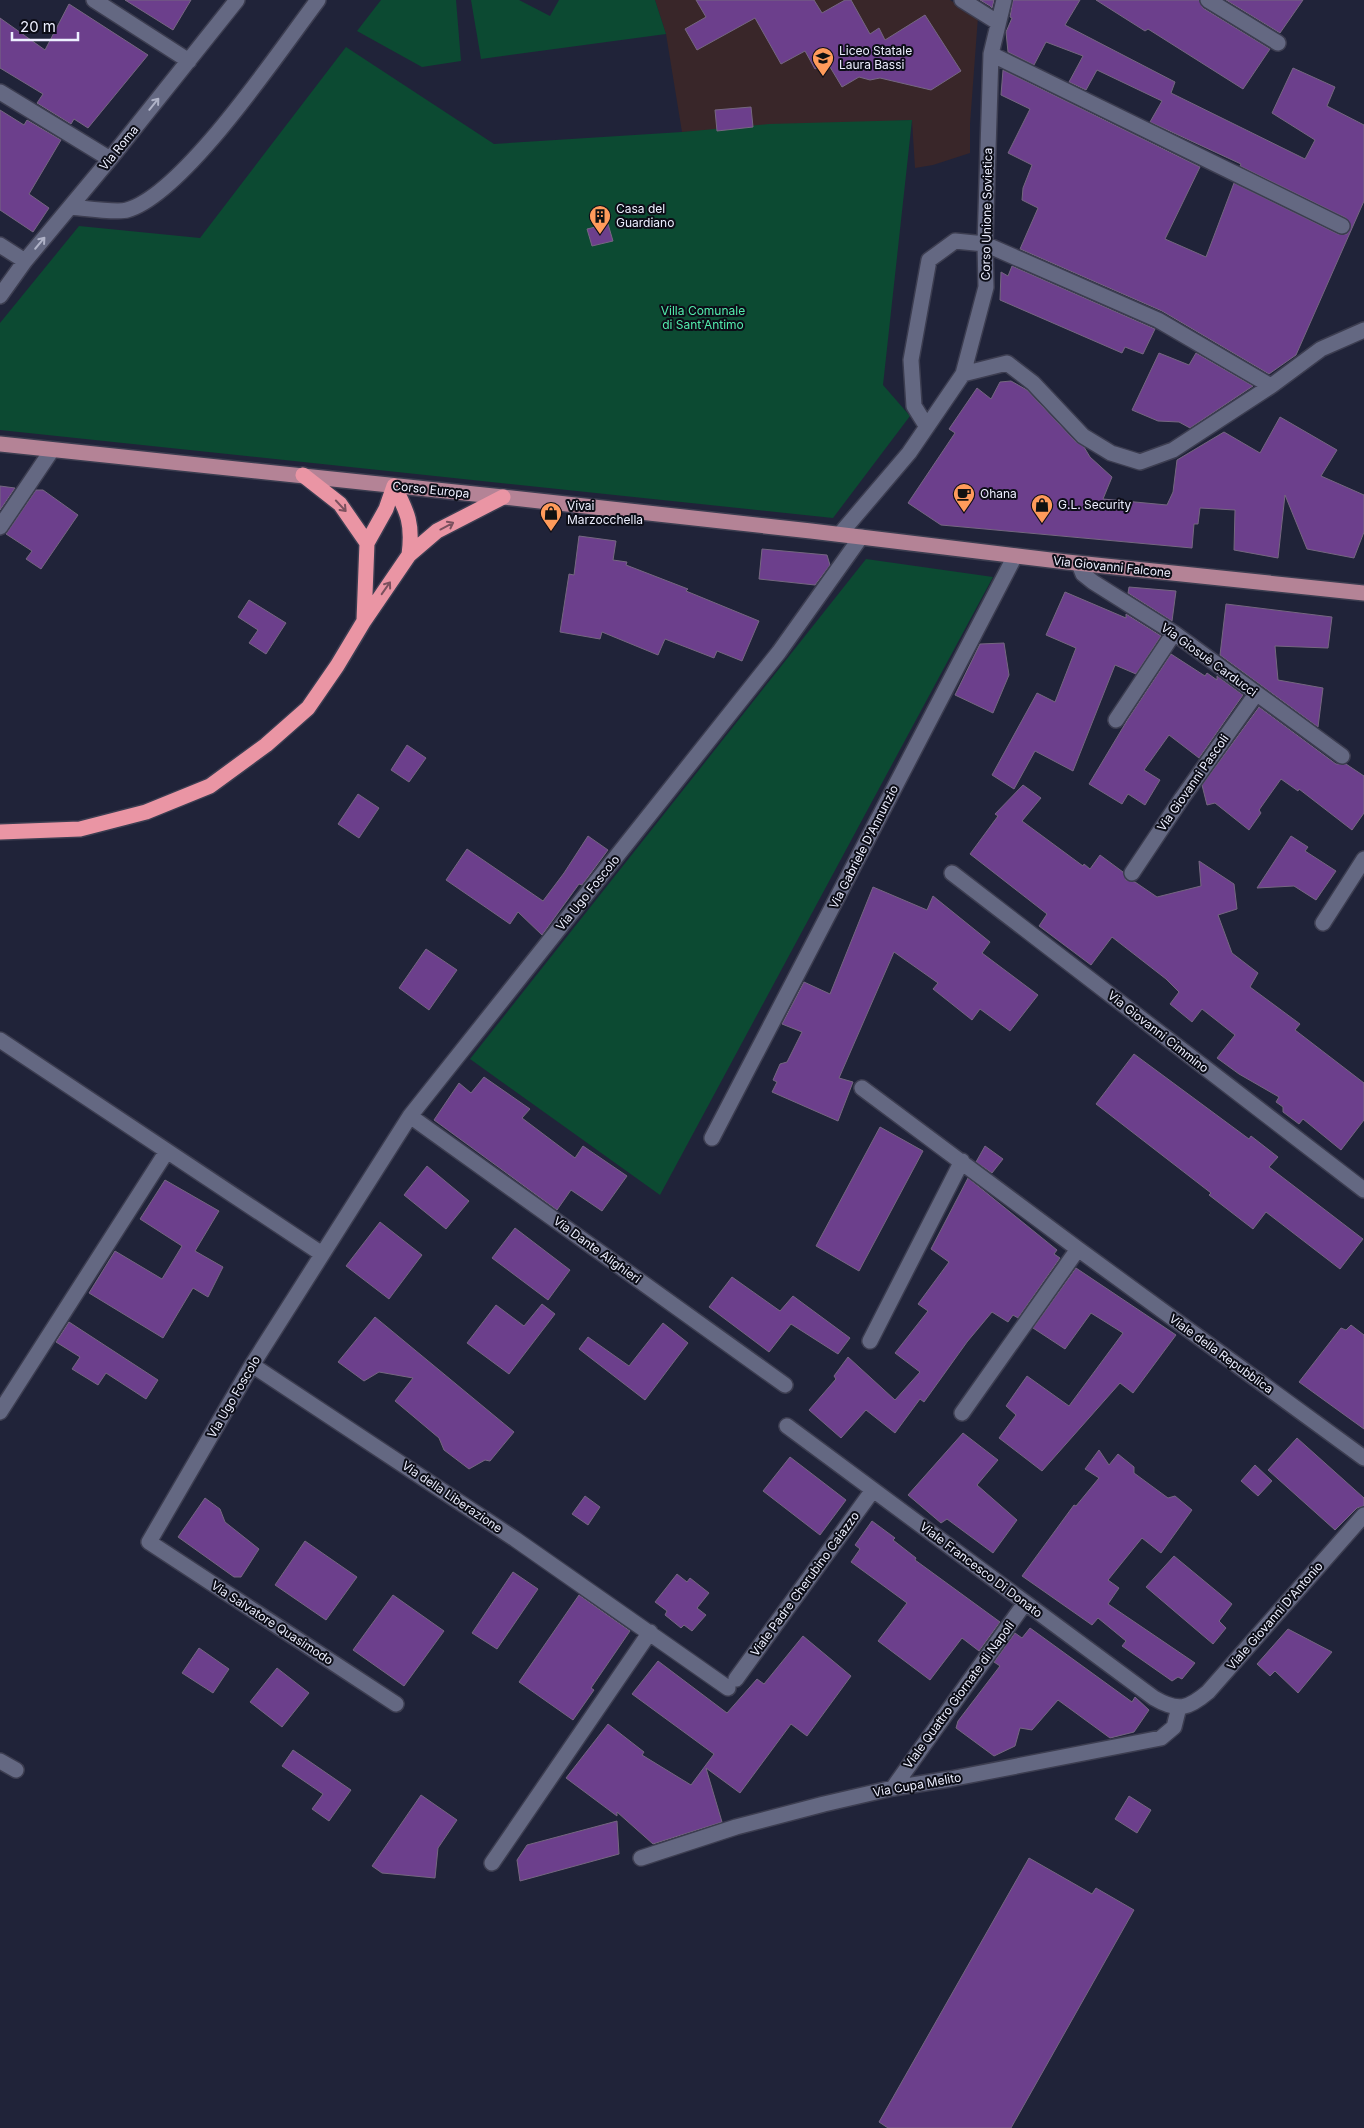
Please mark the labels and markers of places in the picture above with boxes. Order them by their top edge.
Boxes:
place label: Liceo Statale Laura Bassi [839,43,912,72]
school or university icon: Liceo Statale Laura Bassi [811,46,835,77]
place label: Casa del Guardiano [616,201,674,230]
building icon: Casa del Guardiano [588,204,612,235]
cafe icon: Ohana [952,482,976,513]
place label: Ohana [980,486,1017,501]
shop icon: G.L. Security [1030,493,1054,524]
place label: G.L. Security [1058,497,1131,512]
place label: Vivai Marzocchella [567,498,643,527]
shop icon: Vivai Marzocchella [539,501,563,532]

